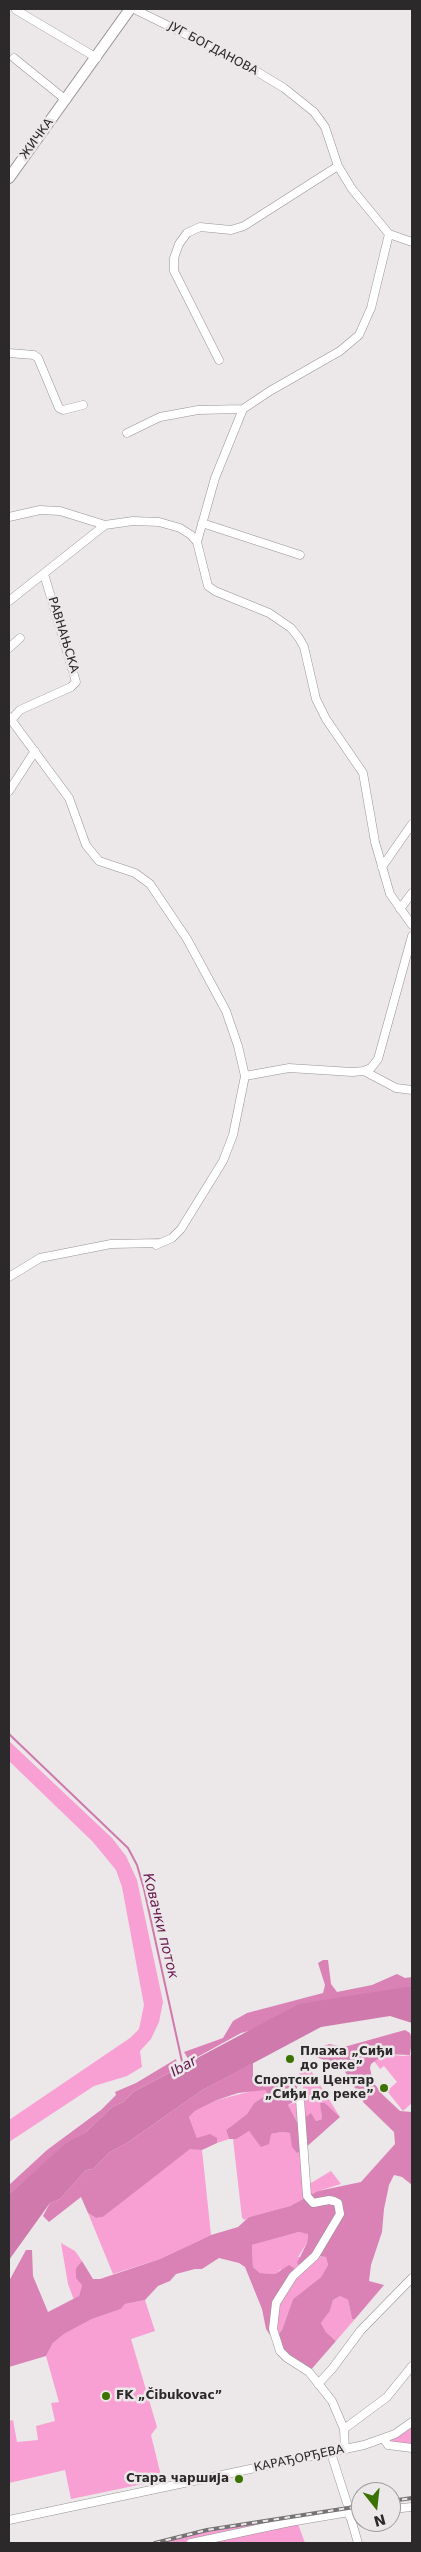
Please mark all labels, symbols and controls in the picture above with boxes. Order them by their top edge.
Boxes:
street label: ЈУГ БОГДАНОВА [166,19,260,79]
street label: ЖИЧКА [17,116,57,162]
street label: РАВНАЊСКА [45,595,81,675]
water label: Ковачки поток [139,1871,181,1981]
place label: Плажа „Сиђи до реке” [300,2045,393,2073]
water label: Ibar [168,2053,200,2081]
marker: Плажа „Сиђи до реке” [284,2053,296,2065]
place label: Спортски Центар „Сиђи до реке” [254,2074,374,2102]
marker: Спортски Центар „Сиђи до реке” [378,2082,390,2094]
place label: FK „Čibukovac” [116,2389,222,2403]
marker: FK „Čibukovac” [100,2390,112,2402]
street label: КАРАЂОРЂЕВА [253,2442,345,2476]
place label: Стара чаршија [126,2472,229,2486]
marker: Стара чаршија [233,2473,245,2485]
north arrow [351,2482,401,2532]
text: N [372,2511,388,2530]

